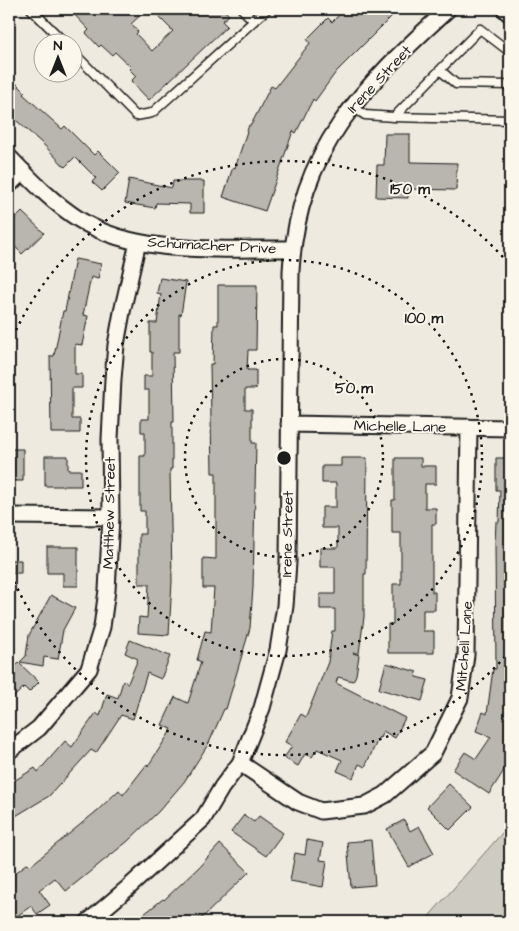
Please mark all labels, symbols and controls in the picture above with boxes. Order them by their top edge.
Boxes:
north arrow [32,32,82,82]
text: N [54,36,63,56]
street label: Irene Street [342,41,417,118]
text: 150 m [390,179,430,200]
street label: Schumacher Drive [147,232,277,259]
text: 100 m [405,308,444,329]
text: 50 m [335,378,373,399]
street label: Michelle Lane [354,415,446,438]
centre of rings [275,449,293,467]
street label: Matthew Street [98,457,121,569]
street label: Irene Street [276,491,299,577]
street label: Mitchell Lane [451,600,478,692]

